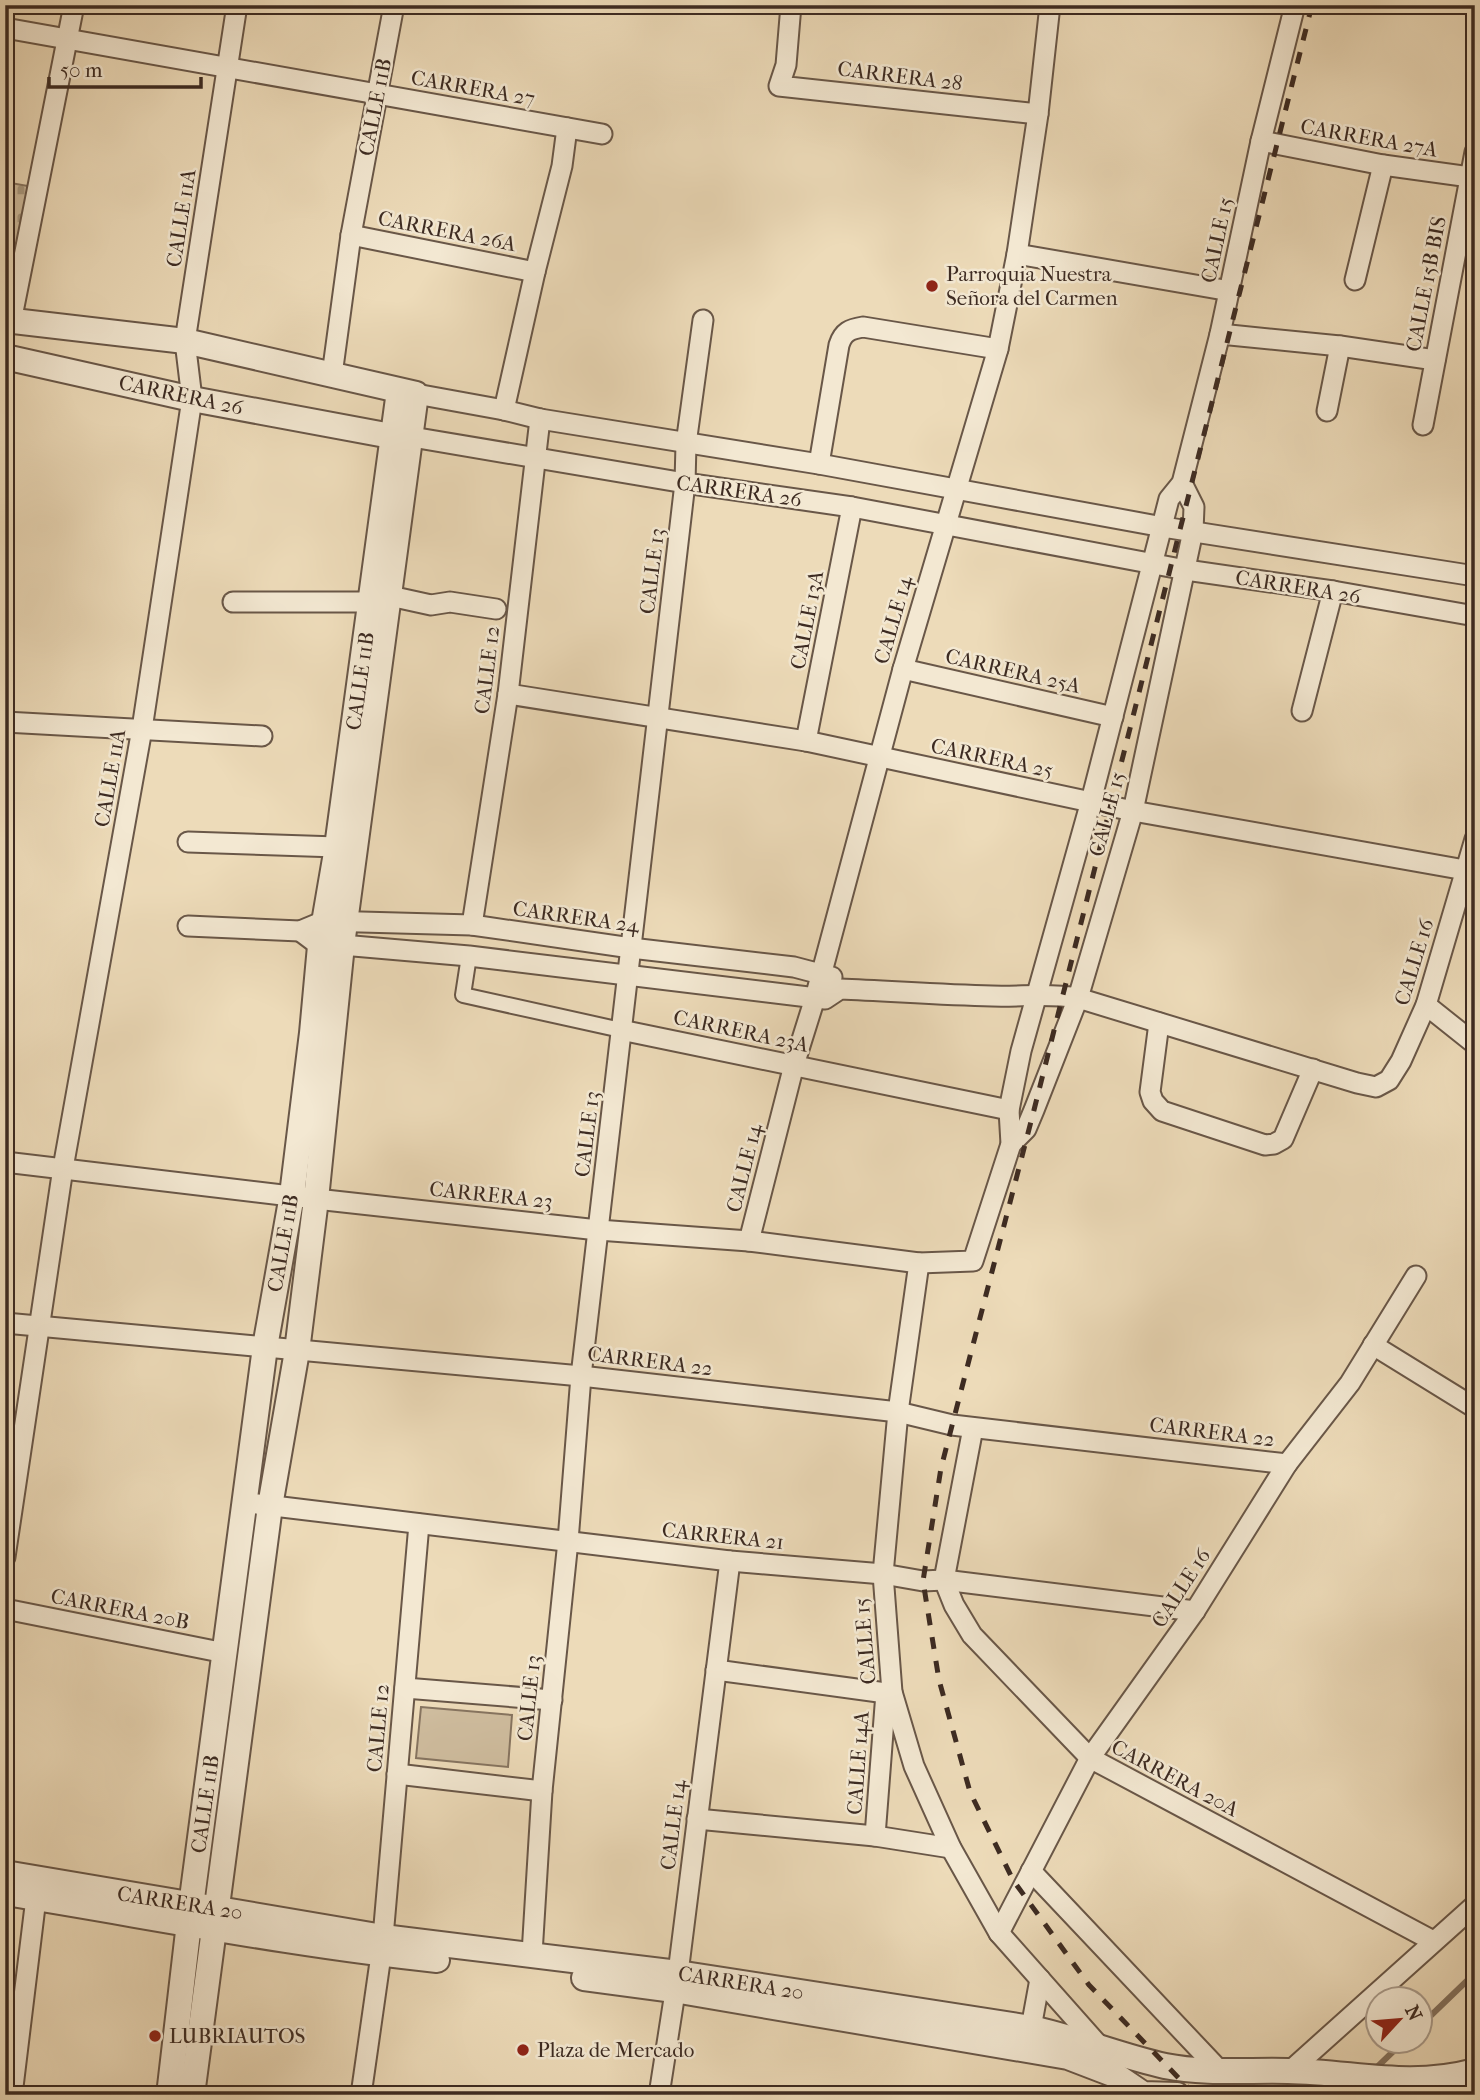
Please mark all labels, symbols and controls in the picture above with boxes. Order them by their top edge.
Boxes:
scale bar [49,46,201,90]
street label: CALLE 11B [354,56,396,158]
street label: CARRERA 28 [836,56,964,96]
text: 50 m [60,58,103,82]
street label: CARRERA 27 [409,65,537,111]
street label: CARRERA 27A [1299,114,1440,162]
street label: CALLE 11A [161,167,201,269]
street label: CALLE 15 [1196,195,1238,285]
street label: CARRERA 26A [376,206,518,256]
street label: CALLE 15B BIS [1401,214,1451,354]
place label: Parroquia Nuestra Señora del Carmen [946,262,1118,310]
marker: Parroquia Nuestra Señora del Carmen [924,278,940,294]
street label: CARRERA 26 [117,370,246,420]
street label: CARRERA 26 [675,470,804,512]
street label: CALLE 13 [635,527,669,615]
street label: CARRERA 26 [1234,565,1363,609]
street label: CALLE 13A [786,568,828,671]
street label: CALLE 14 [869,573,917,667]
street label: CALLE 12 [470,624,504,715]
street label: CALLE 11B [341,630,379,732]
street label: CARRERA 25A [943,644,1083,698]
street label: CALLE 11A [90,727,130,829]
street label: CARRERA 25 [929,733,1055,783]
street label: CALLE 15 [1084,769,1130,859]
street label: CARRERA 24 [511,896,641,938]
street label: CALLE 16 [1389,915,1439,1008]
street label: CARRERA 23A [671,1005,811,1057]
street label: CALLE 13 [570,1090,604,1178]
street label: CALLE 14 [721,1121,767,1215]
street label: CARRERA 23 [428,1177,554,1213]
street label: CALLE 11B [263,1192,303,1294]
street label: CARRERA 22 [586,1341,714,1381]
street label: CARRERA 22 [1148,1412,1276,1452]
street label: CARRERA 21 [661,1518,785,1554]
street label: CALLE 16 [1147,1544,1216,1632]
street label: CARRERA 20B [49,1584,191,1634]
street label: CALLE 15 [849,1597,881,1685]
street label: CALLE 13 [513,1654,545,1742]
street label: CALLE 12 [362,1683,394,1773]
street label: CALLE 14A [842,1710,874,1816]
street label: CARRERA 20A [1107,1734,1243,1822]
street label: CALLE 11B [186,1753,224,1855]
street label: CALLE 14 [656,1778,690,1871]
street label: CARRERA 20 [116,1881,244,1925]
street label: CARRERA 20 [677,1961,805,2005]
north arrow [1364,1984,1434,2054]
text: N [1400,2002,1427,2025]
place label: LUBRIAUTOS [169,2024,305,2048]
marker: LUBRIAUTOS [147,2028,163,2044]
place label: Plaza de Mercado [537,2038,694,2062]
marker: Plaza de Mercado [515,2042,531,2058]

